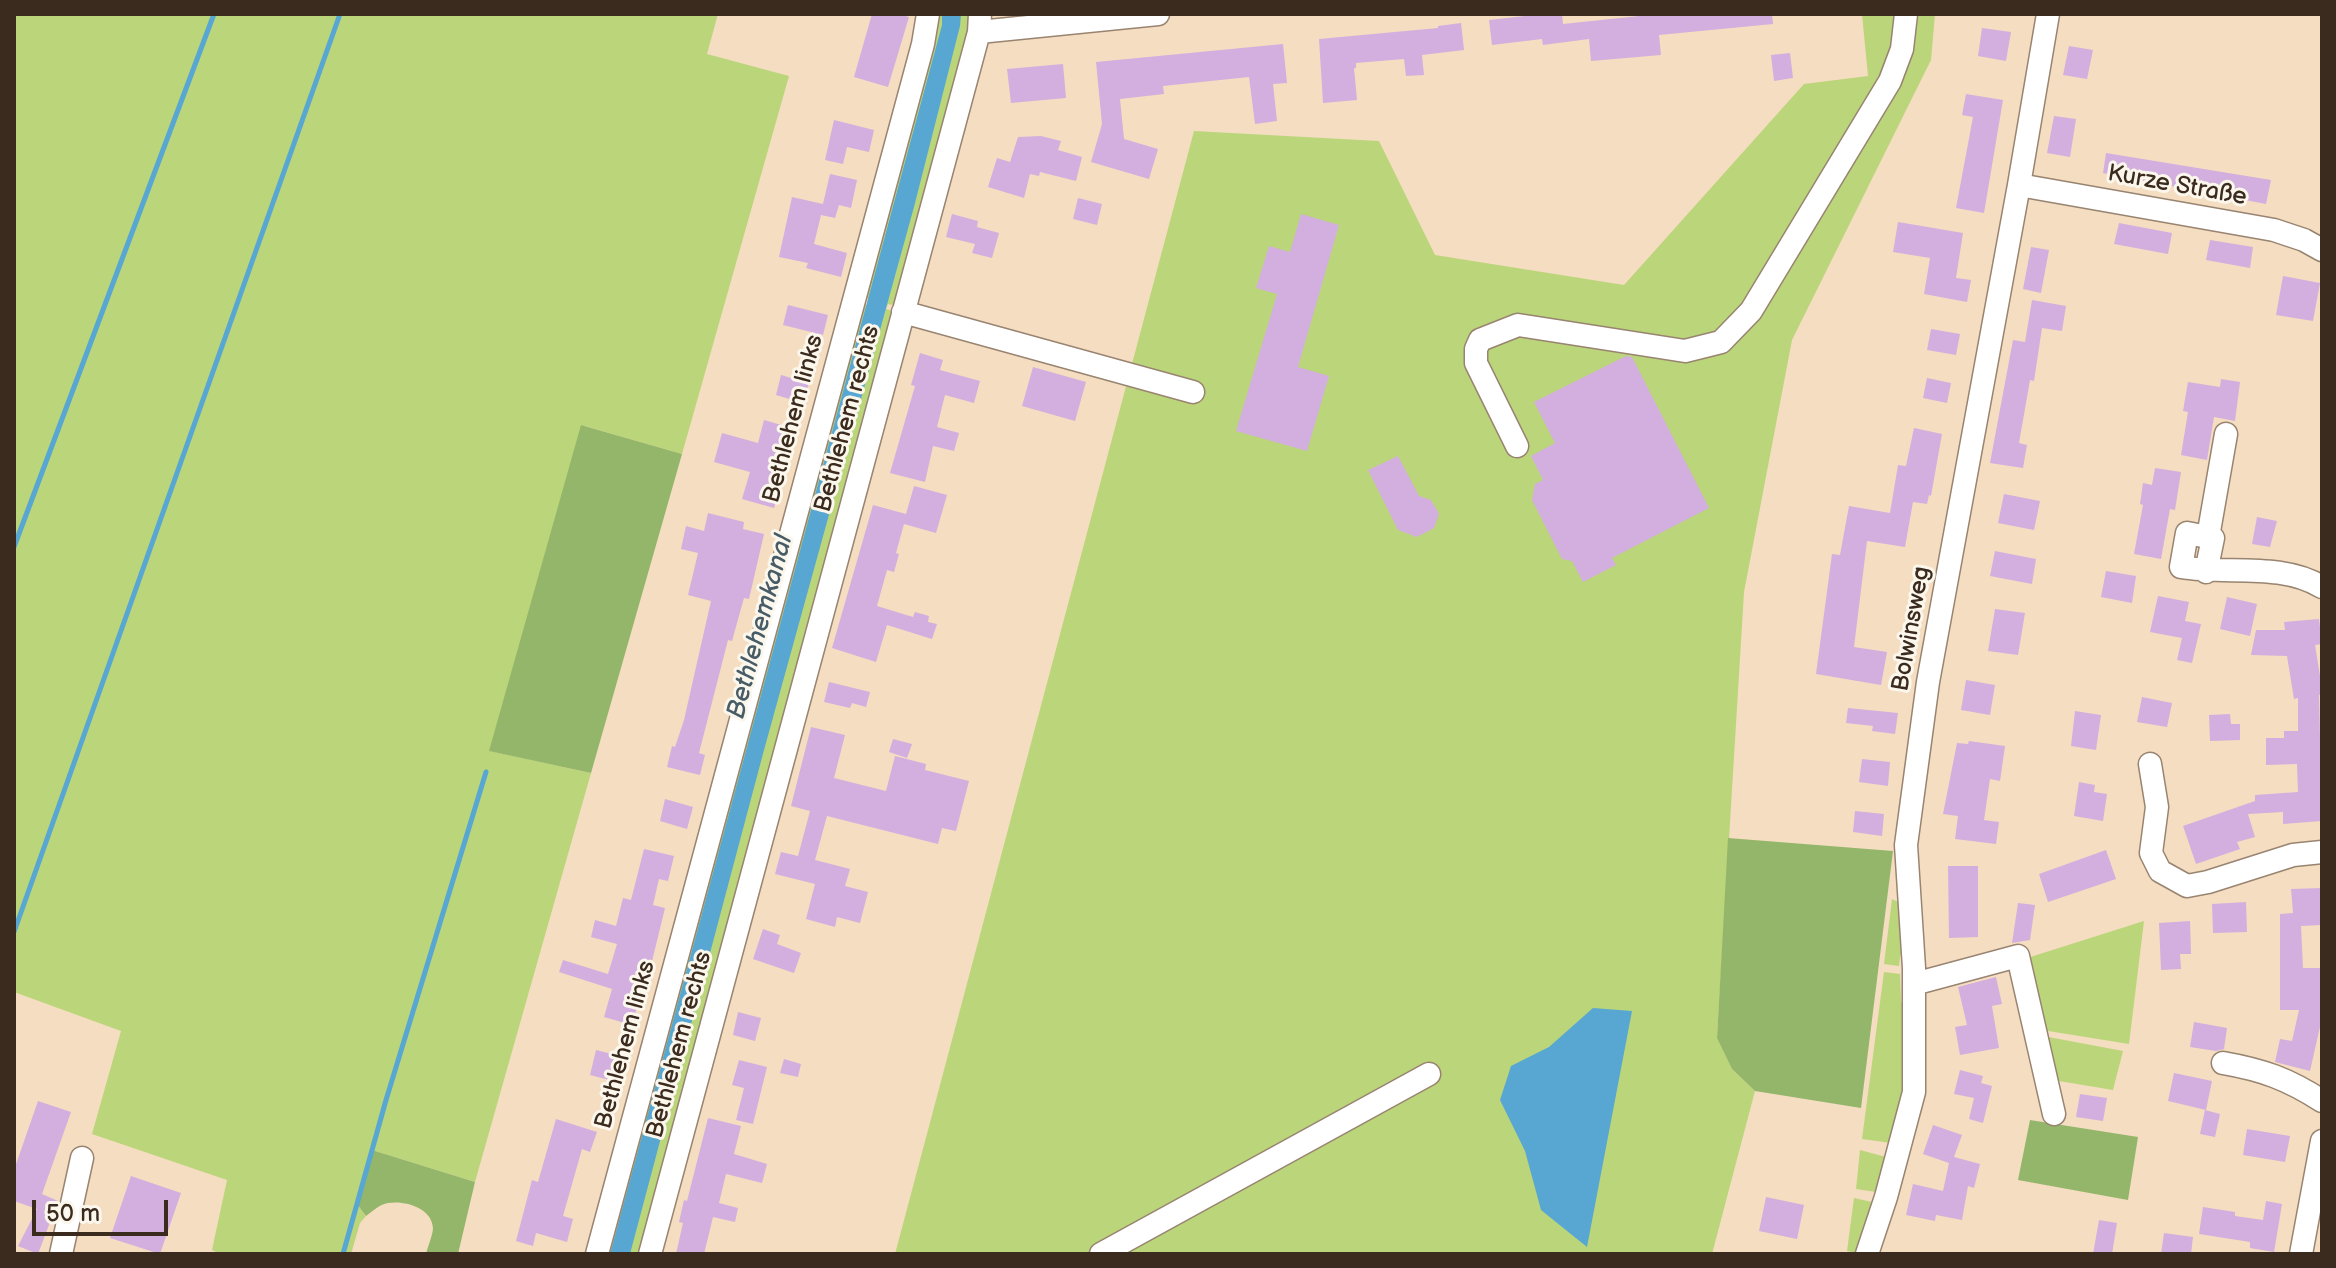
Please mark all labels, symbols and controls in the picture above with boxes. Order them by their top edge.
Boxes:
street label: Kurze Straße [2105,160,2249,212]
street label: Bethlehem rechts [809,323,887,515]
street label: Bethlehem links [758,332,830,506]
water label: Bethlehemkanal [721,532,801,722]
street label: Bolwinsweg [1887,564,1937,694]
street label: Bethlehem rechts [641,949,719,1141]
street label: Bethlehem links [590,958,662,1132]
scale bar [36,1184,172,1234]
text: 50 m [46,1199,100,1228]

